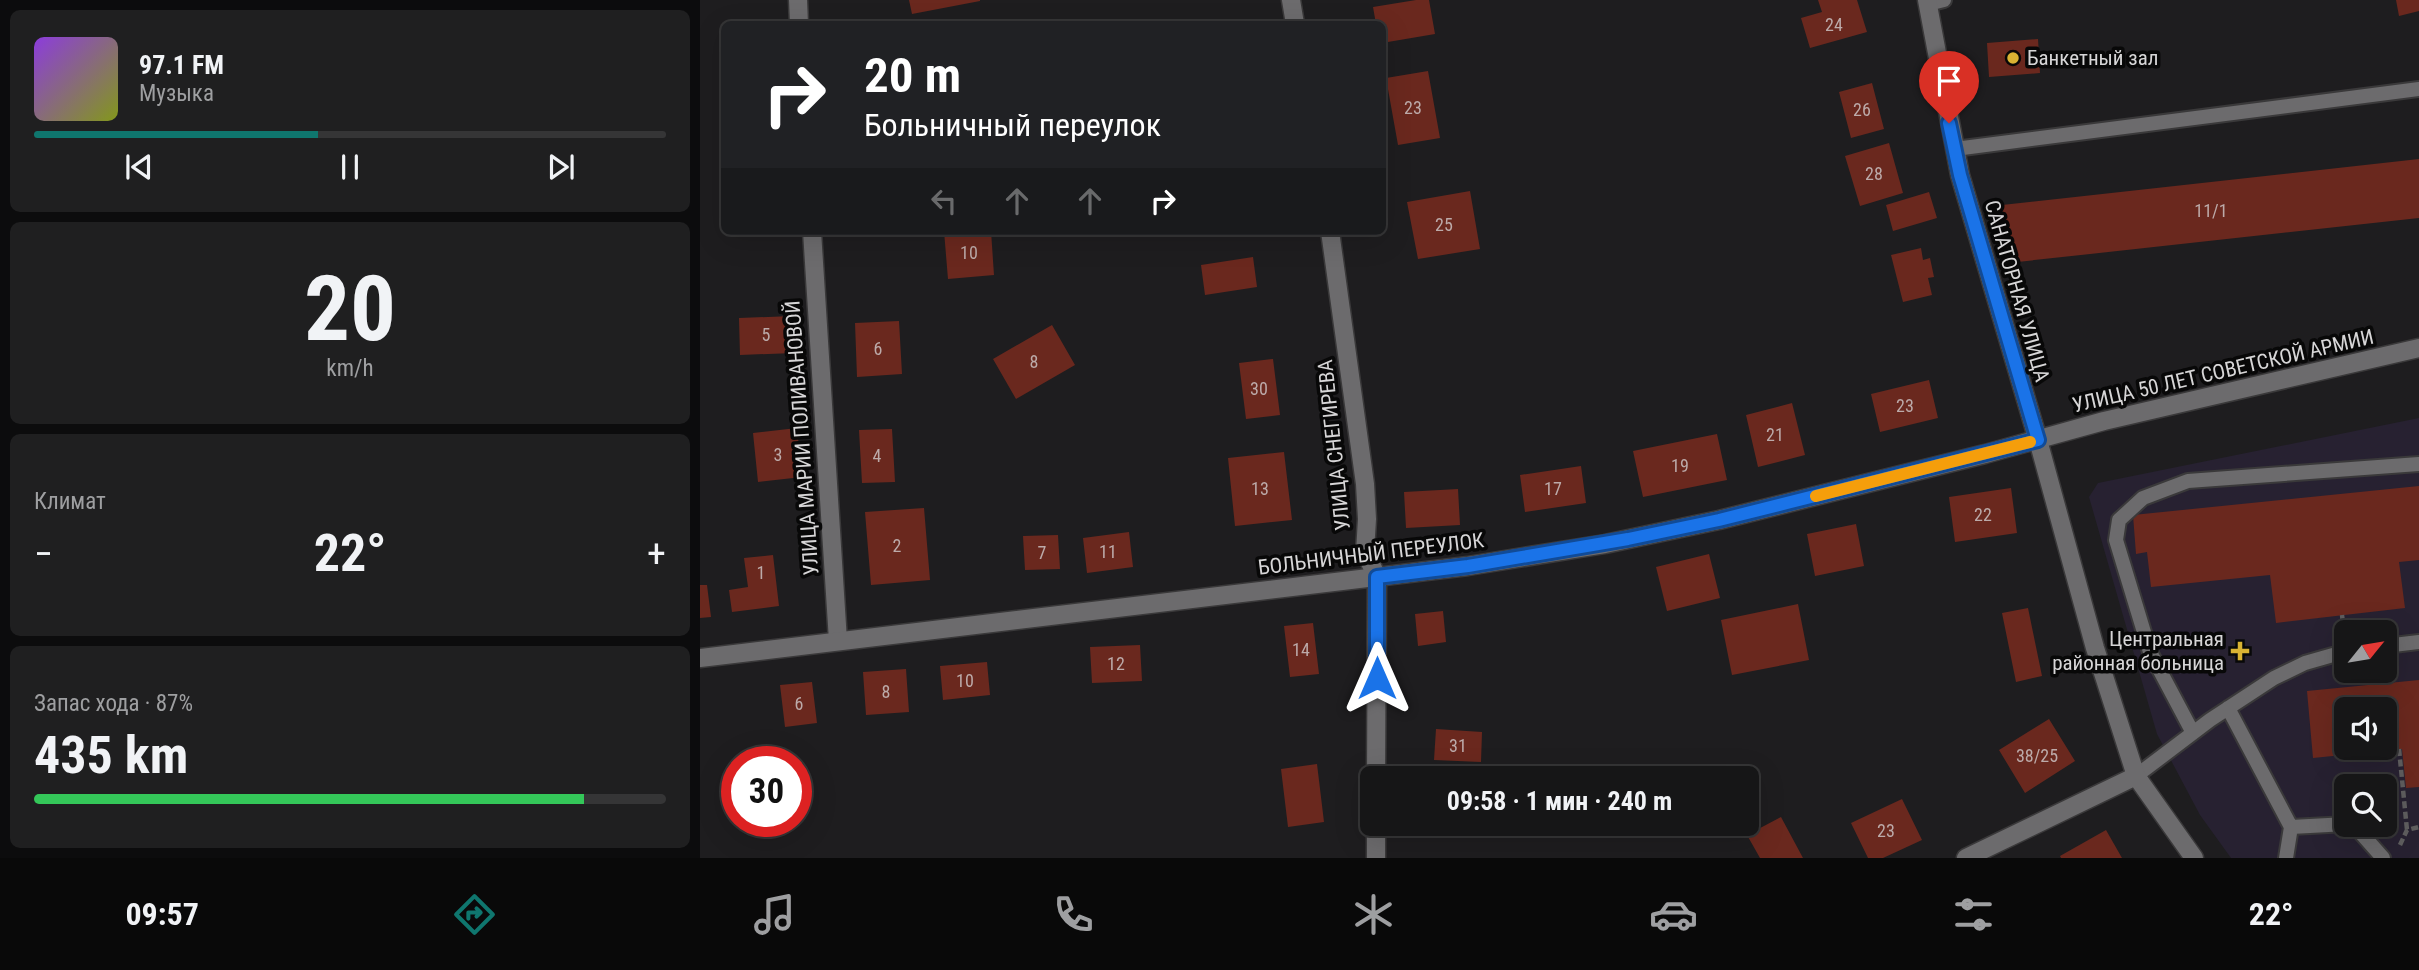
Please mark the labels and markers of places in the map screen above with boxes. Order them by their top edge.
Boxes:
place label: Банкетный зал [2027,46,2159,70]
marker: Банкетный зал [2005,50,2021,66]
pin [1919,51,1979,123]
place label: Центральная районная больница [2052,627,2224,675]
marker: Центральная районная больница [2230,641,2250,661]

